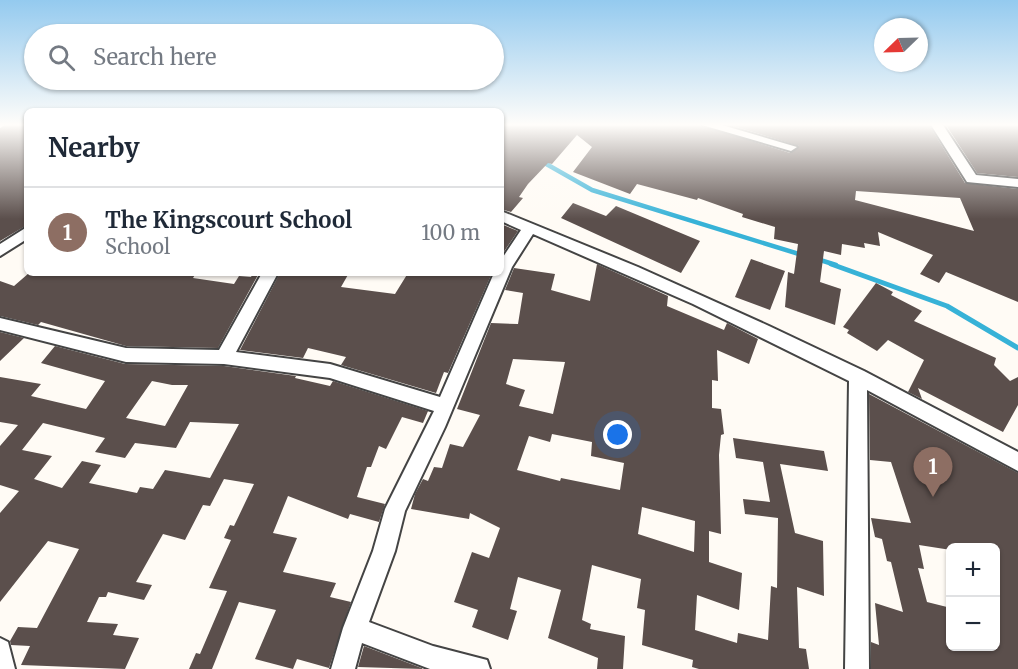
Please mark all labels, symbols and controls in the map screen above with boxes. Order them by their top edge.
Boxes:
north arrow [874,18,928,72]
search box [24,24,504,90]
icon: search [45,41,78,74]
text: Search here [93,43,216,71]
text: Nearby [48,131,140,164]
text: The Kingscourt School [105,206,352,234]
text: 1 [63,220,72,245]
text: 100 m [421,220,480,245]
text: School [105,234,170,259]
your location [603,420,632,449]
pin: 1 [914,448,952,497]
map controls [946,543,1000,651]
button: + [946,543,1000,597]
button: − [946,597,1000,651]

